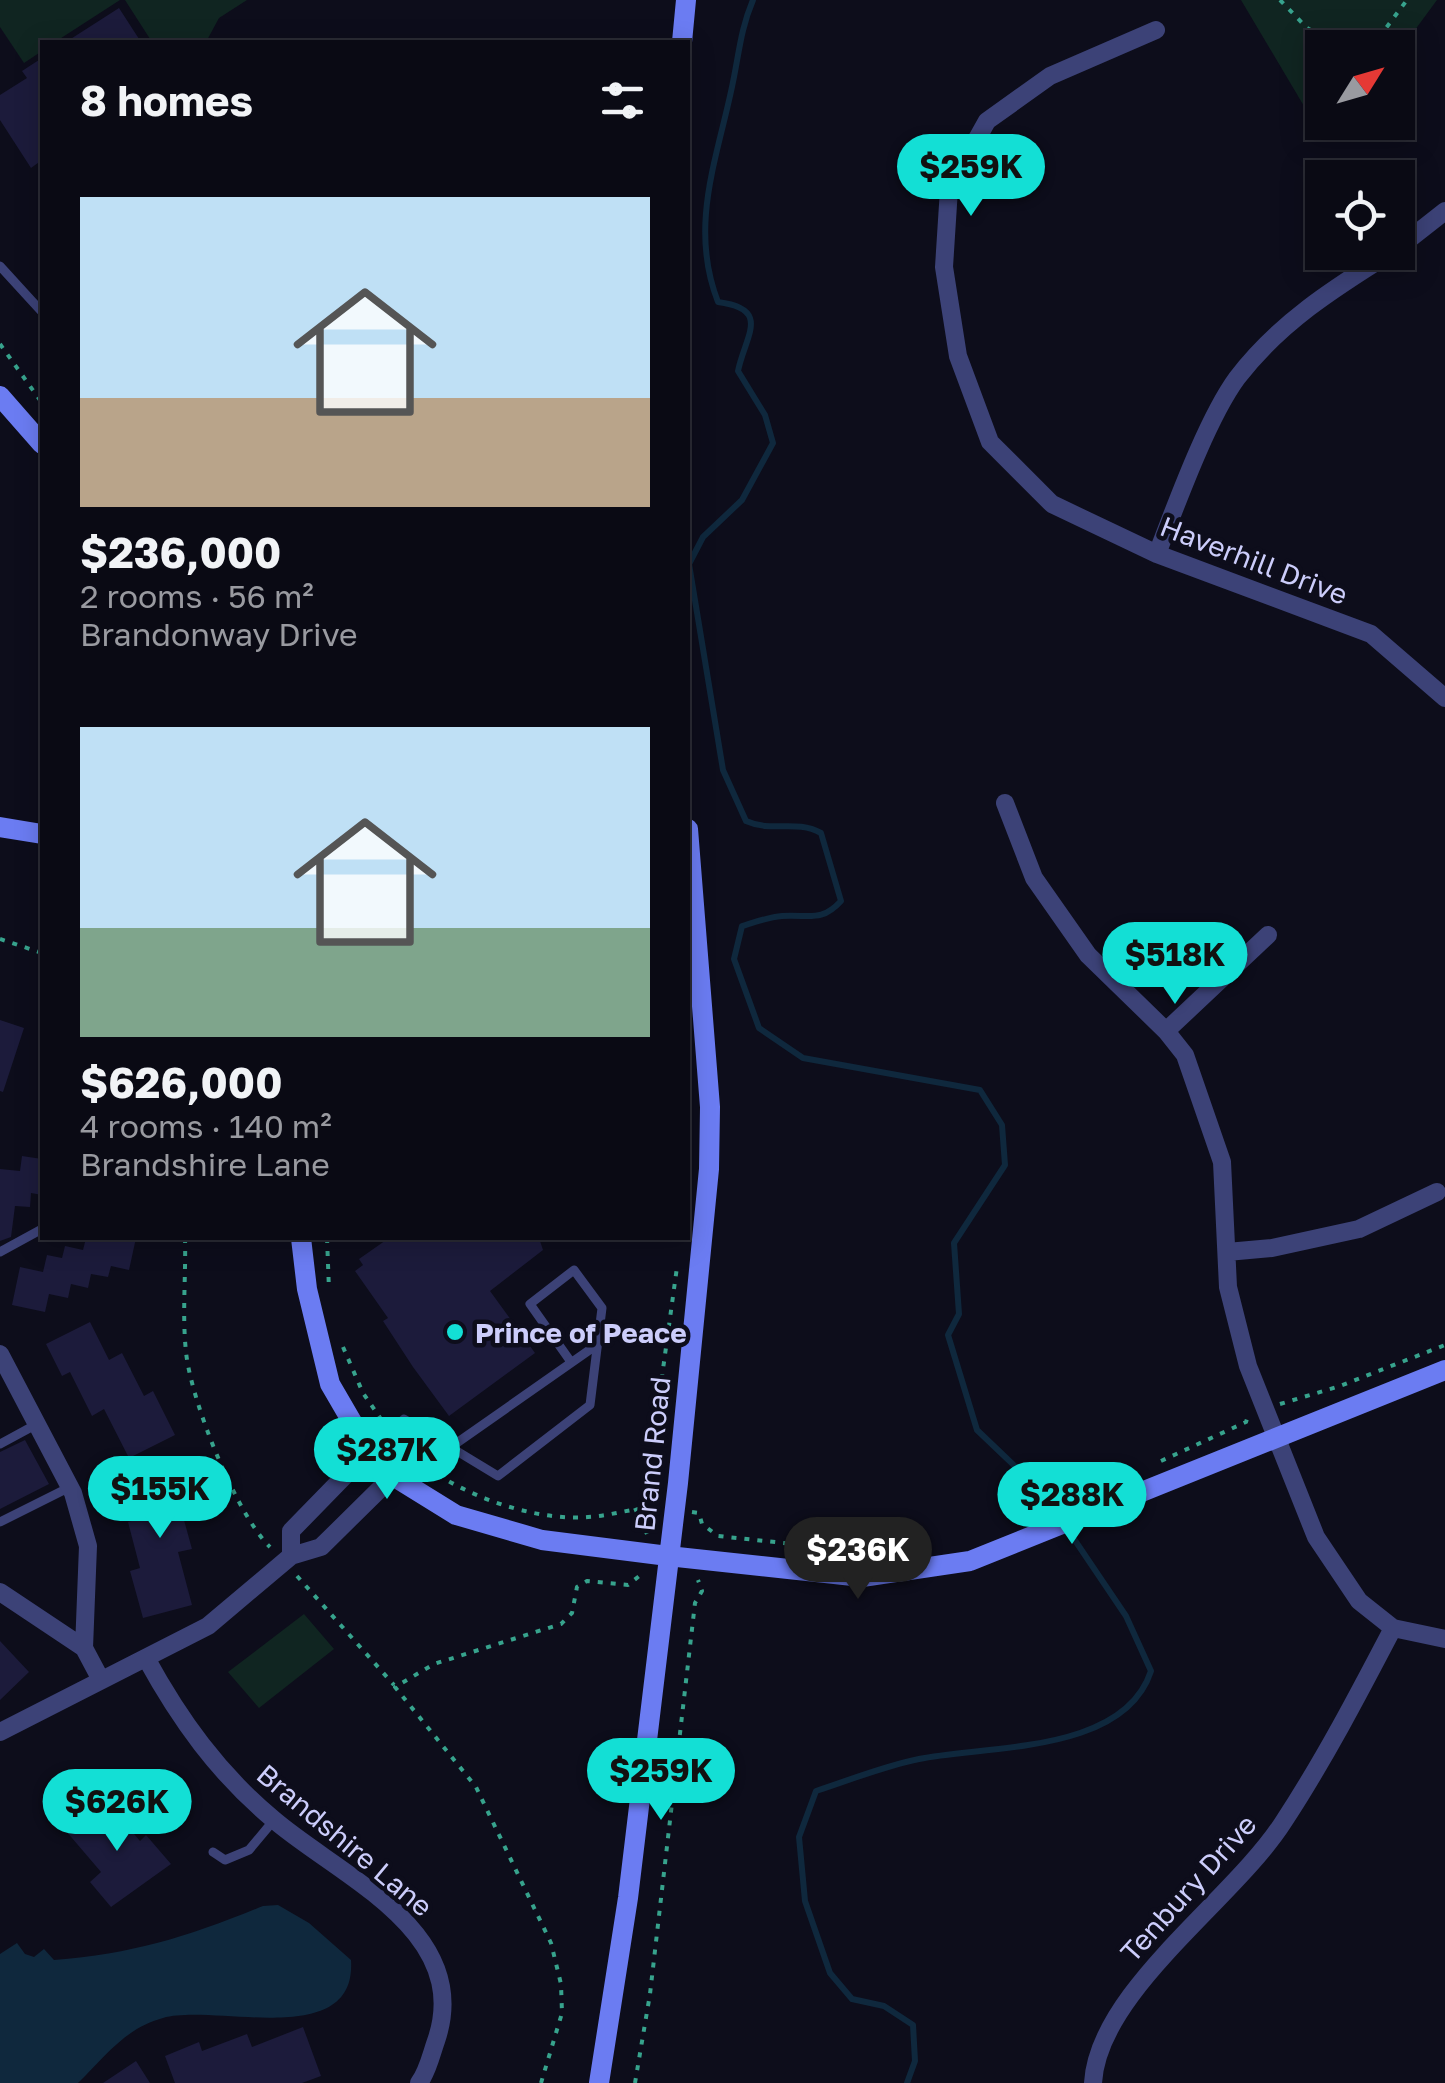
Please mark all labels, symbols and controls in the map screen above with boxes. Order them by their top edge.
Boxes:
north arrow [1305,30,1415,140]
map controls [1305,30,1415,270]
icon: filters [595,73,650,128]
text: 8 homes [80,75,253,125]
pin: $259K [901,134,1041,219]
text: $259K [919,147,1023,185]
button: locate [1305,160,1415,270]
icon: home [275,262,455,442]
street label: Haverhill Drive [1156,509,1352,611]
text: $236,000 [80,527,281,577]
text: 2 rooms · 56 m² [80,577,314,615]
text: Brandonway Drive [80,615,358,653]
icon: home [275,792,455,972]
pin: $518K [1105,922,1245,1007]
text: $518K [1124,935,1226,973]
text: $626,000 [80,1057,282,1107]
text: 4 rooms · 140 m² [80,1107,332,1145]
text: Brandshire Lane [80,1145,330,1183]
place label: Prince of Peace [475,1316,687,1349]
marker: Prince of Peace [444,1321,466,1343]
street label: Brand Road [627,1375,677,1533]
pin: $287K [317,1417,457,1502]
text: $287K [336,1430,438,1468]
pin: $155K [90,1456,230,1541]
pin: $288K [1002,1462,1142,1547]
text: $155K [110,1469,210,1507]
text: $288K [1019,1475,1125,1513]
pin: $236K [788,1517,928,1602]
text: $236K [806,1530,910,1568]
pin: $259K [591,1738,731,1823]
text: $259K [609,1751,713,1789]
street label: Brandshire Lane [251,1757,439,1923]
pin: $626K [47,1769,187,1854]
text: $626K [65,1782,169,1820]
street label: Tenbury Drive [1113,1808,1263,1968]

